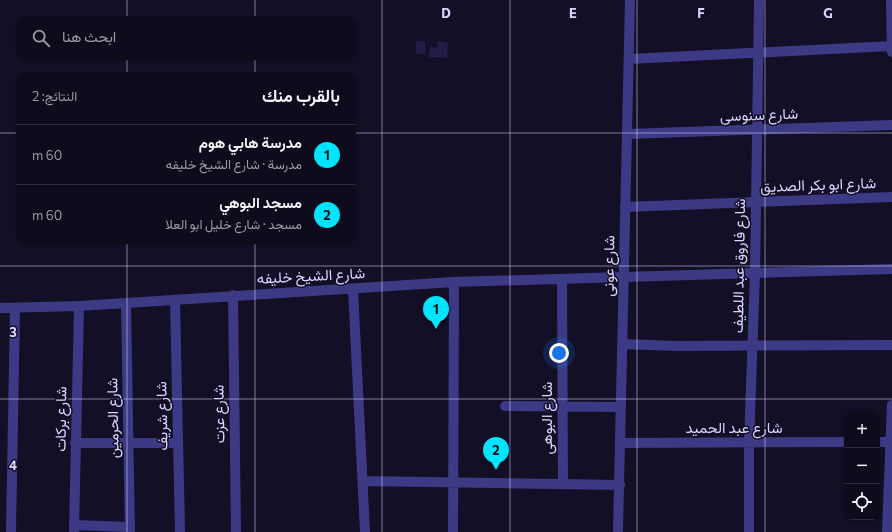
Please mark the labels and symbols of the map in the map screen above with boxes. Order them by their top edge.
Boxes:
text: D [441,5,451,21]
text: E [569,5,577,21]
text: F [697,5,705,21]
text: G [823,5,833,21]
street label: شارع سنوسى [720,104,799,127]
street label: شارع ابو بكر الصديق [760,173,877,198]
street label: شارع فاروق عبد اللطيف [728,198,751,333]
street label: شارع عونى [598,235,621,297]
street label: شارع الشيخ خليفه [256,263,366,290]
pin: 1 [423,296,449,329]
text: 3 [9,324,17,340]
your location [549,343,569,363]
street label: شارع الحرمين [102,377,125,458]
street label: شارع شريف [151,381,174,451]
street label: شارع البوهى [537,381,558,454]
street label: شارع عزت [208,384,231,443]
street label: شارع بركات [50,386,73,452]
street label: شارع عبد الحميد [686,418,783,439]
pin: 2 [483,437,509,470]
text: 4 [9,457,17,473]

